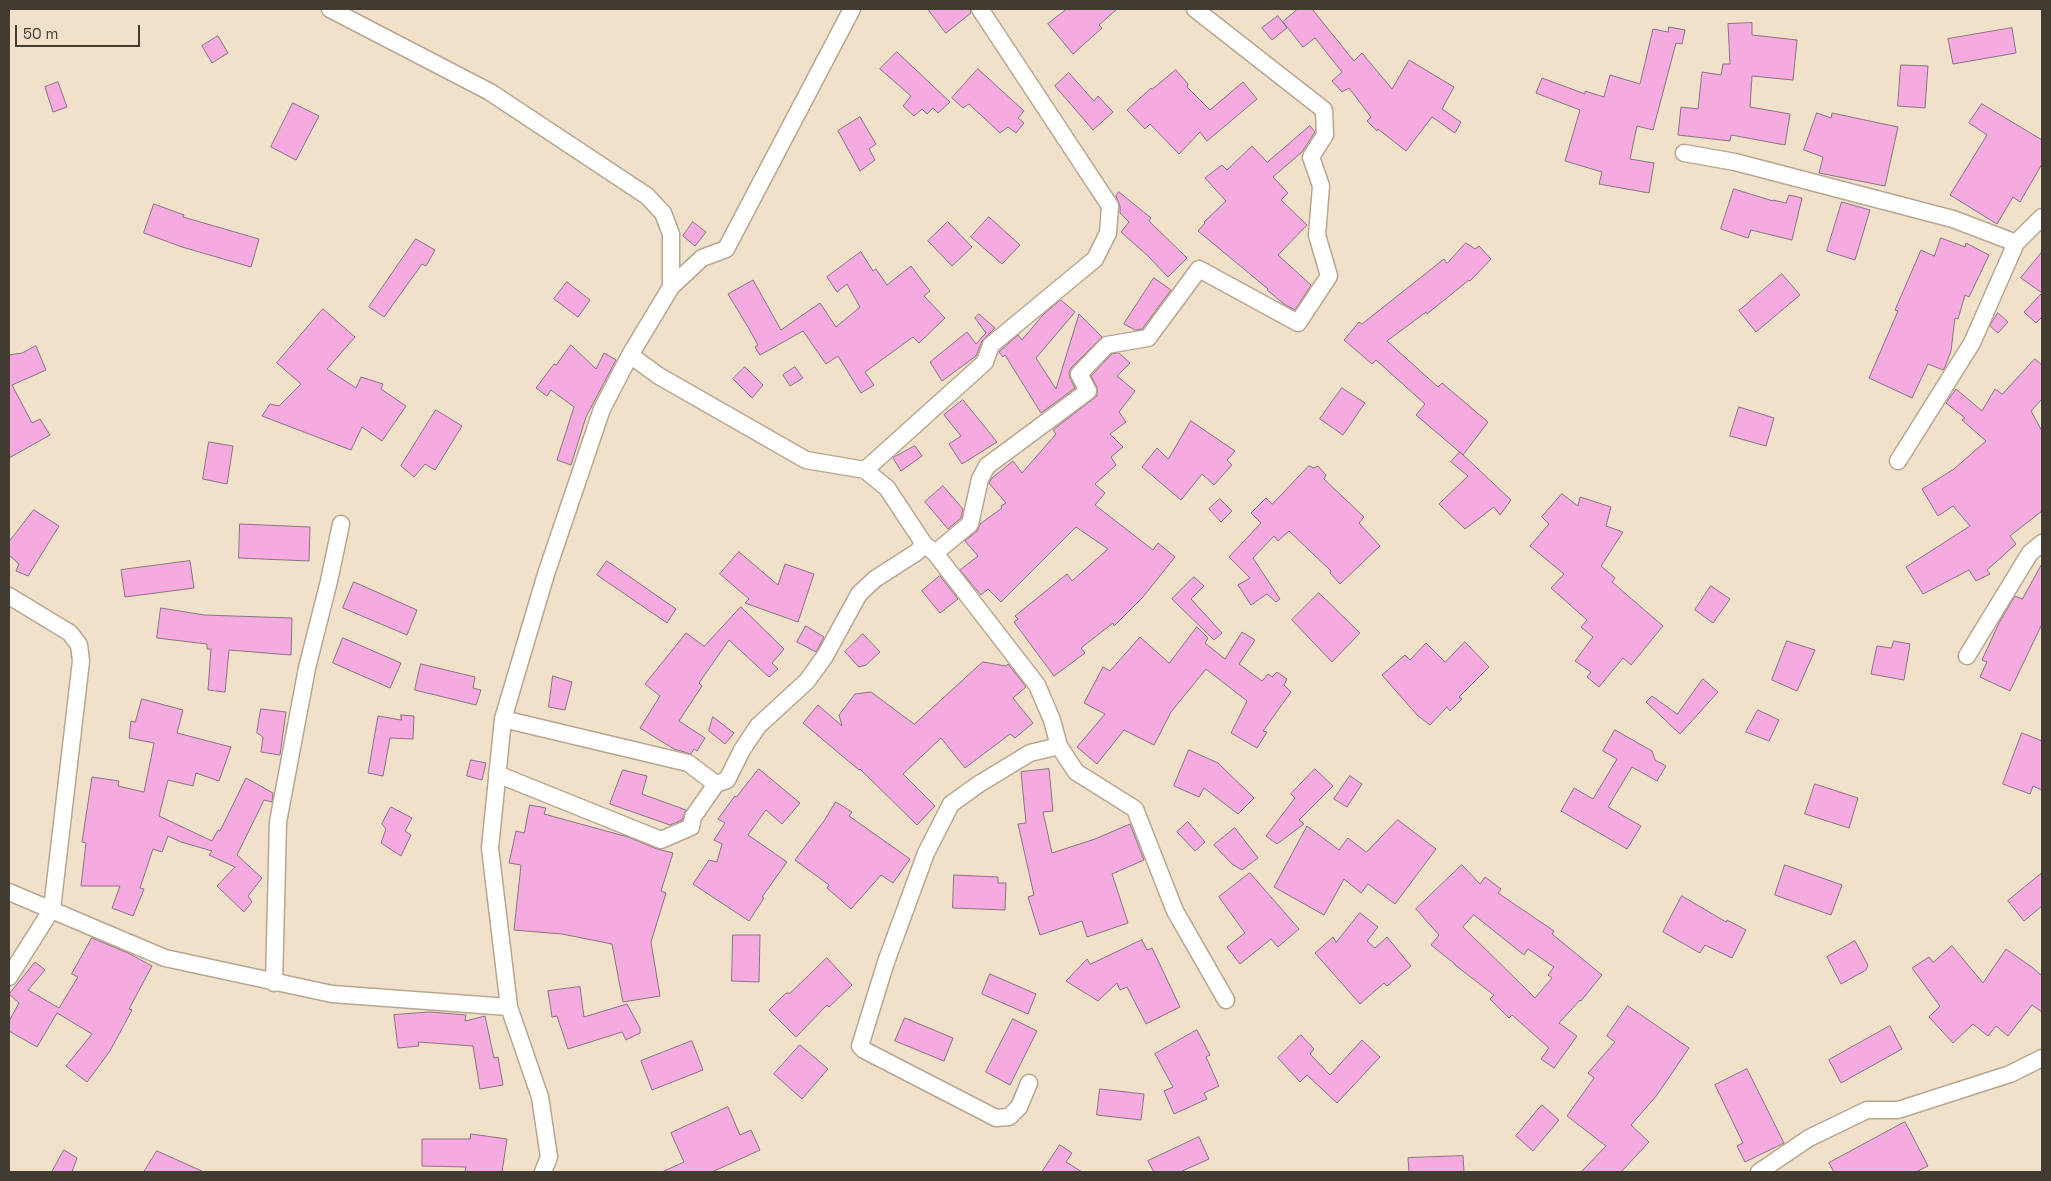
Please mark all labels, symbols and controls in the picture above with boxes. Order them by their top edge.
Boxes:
scale bar [18,15,142,47]
text: 50 m [23,24,58,43]

